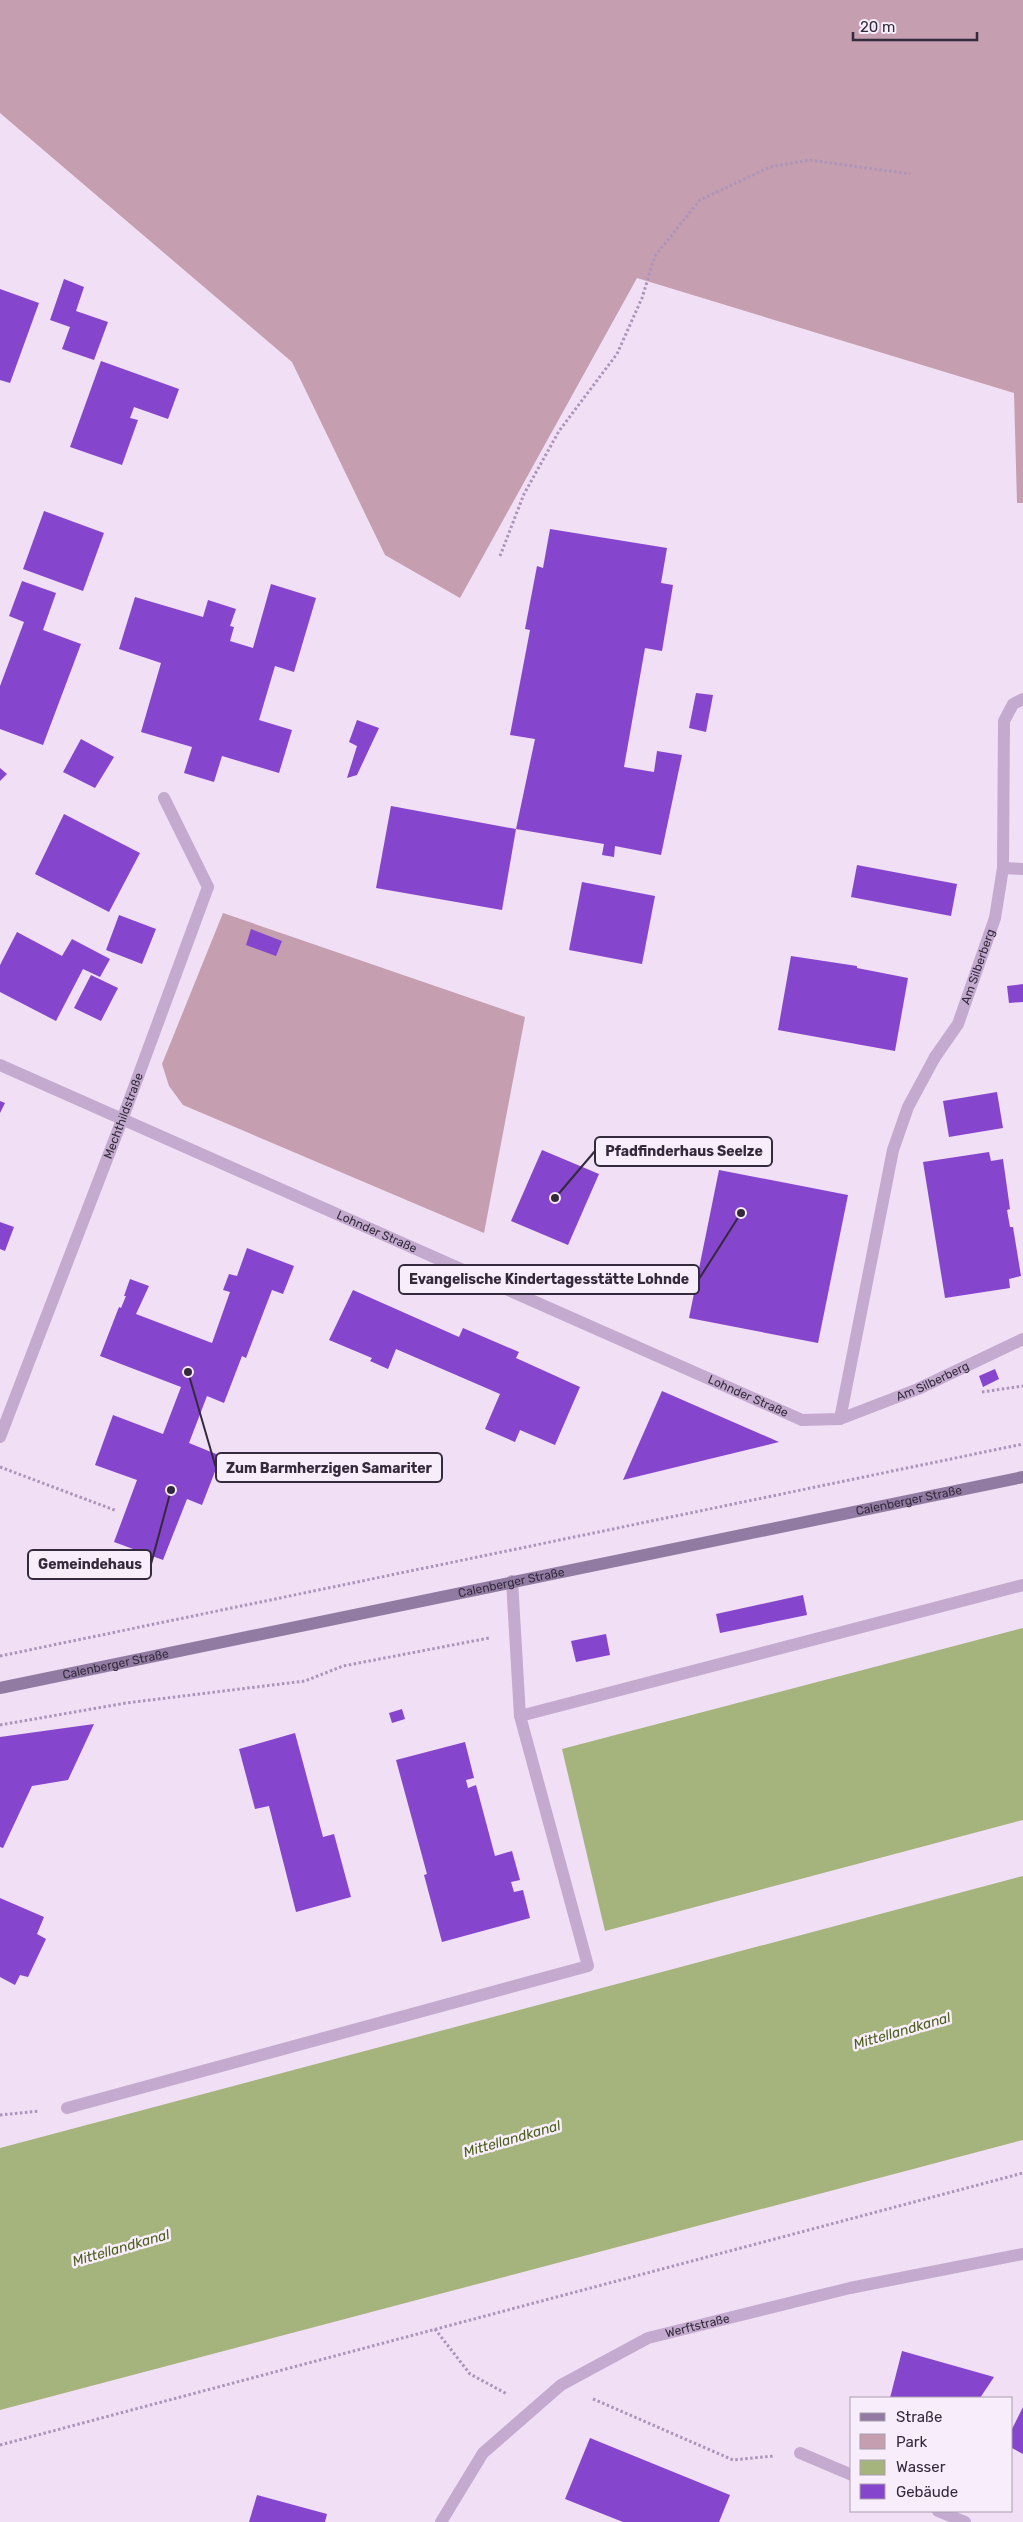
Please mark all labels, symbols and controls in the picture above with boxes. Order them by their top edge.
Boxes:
scale bar [853,10,977,42]
text: 20 m [860,18,895,36]
street label: Am Silberberg [958,927,998,1006]
street label: Mechthildstraße [101,1071,146,1161]
callout: Pfadfinderhaus Seelze [595,1137,772,1166]
text: Pfadfinderhaus Seelze [605,1143,763,1160]
street label: Lohnder Straße [334,1208,419,1256]
callout: Evangelische Kindertagesstätte Lohnde [399,1265,699,1294]
text: Evangelische Kindertagesstätte Lohnde [409,1271,689,1288]
street label: Am Silberberg [894,1359,971,1404]
street label: Lohnder Straße [706,1372,791,1420]
callout: Zum Barmherzigen Samariter [216,1453,442,1482]
text: Zum Barmherzigen Samariter [226,1460,433,1477]
street label: Calenberger Straße [855,1483,963,1518]
callout: Gemeindehaus [28,1550,151,1579]
text: Gemeindehaus [38,1556,142,1573]
street label: Calenberger Straße [457,1565,566,1600]
street label: Calenberger Straße [61,1646,170,1682]
water label: Mittellandkanal [851,2009,953,2053]
water label: Mittellandkanal [461,2117,563,2161]
water label: Mittellandkanal [70,2226,172,2270]
street label: Werftstraße [664,2311,731,2340]
legend [850,2397,1013,2512]
text: Straße [896,2408,942,2426]
text: Park [896,2433,927,2451]
text: Wasser [896,2458,946,2476]
text: Gebäude [896,2483,958,2501]

